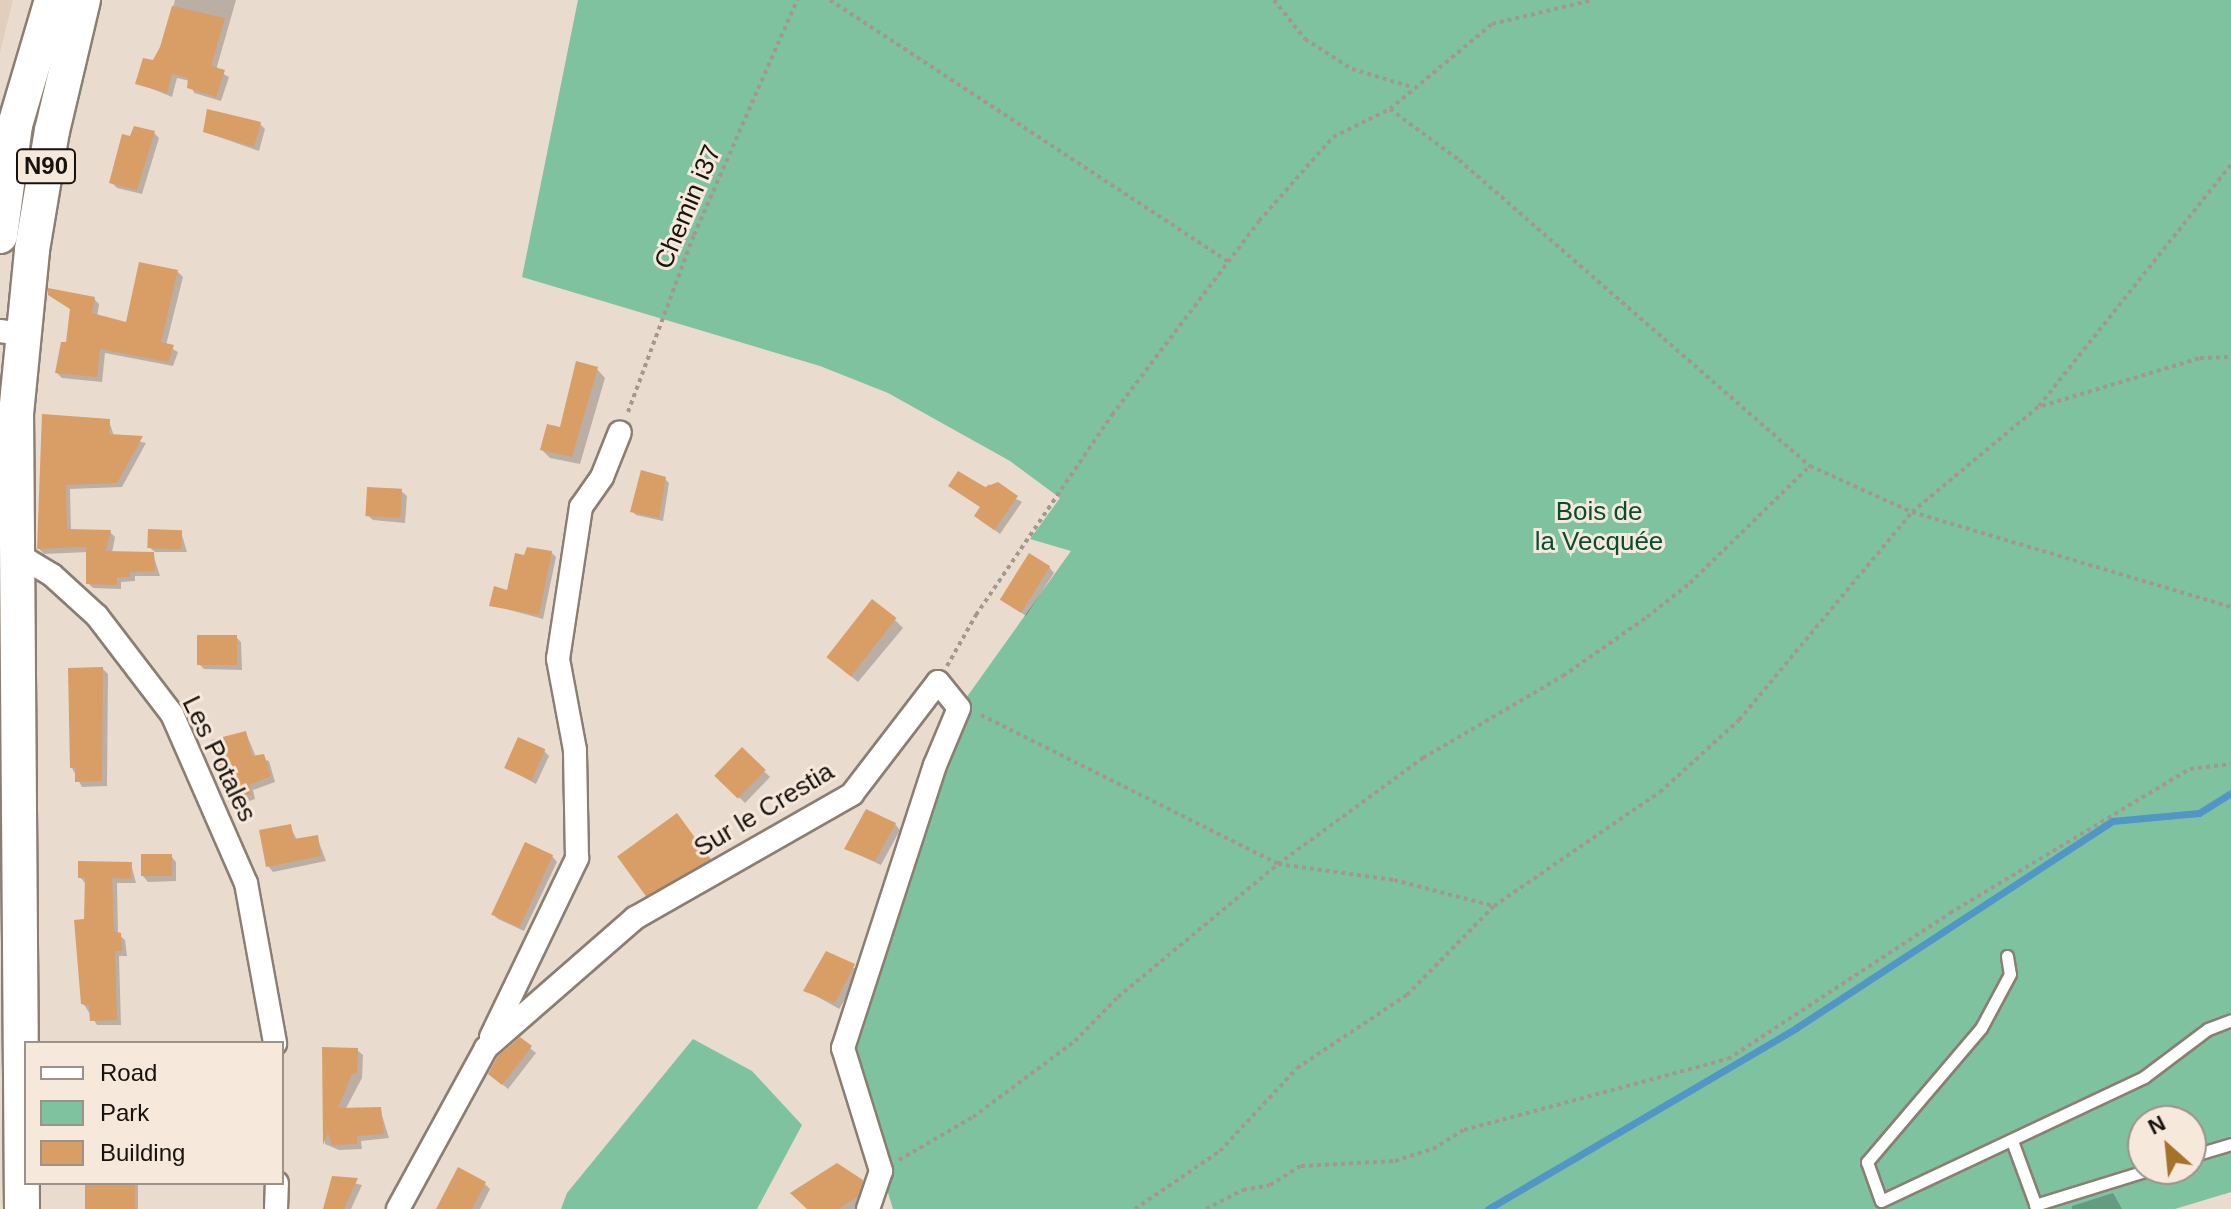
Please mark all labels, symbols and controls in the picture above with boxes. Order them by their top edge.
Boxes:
street label: Chemin i37 [648,140,728,274]
road number: N90 [14,146,78,186]
park label: Bois de la Vecquée [1535,496,1663,558]
street label: Les Potales [175,691,263,827]
street label: Sur le Crestia [688,756,840,864]
legend [24,1041,284,1185]
text: Road [100,1059,157,1086]
text: Park [100,1099,149,1126]
north arrow [2127,1105,2207,1185]
text: N [2144,1110,2170,1140]
text: Building [100,1139,185,1166]

